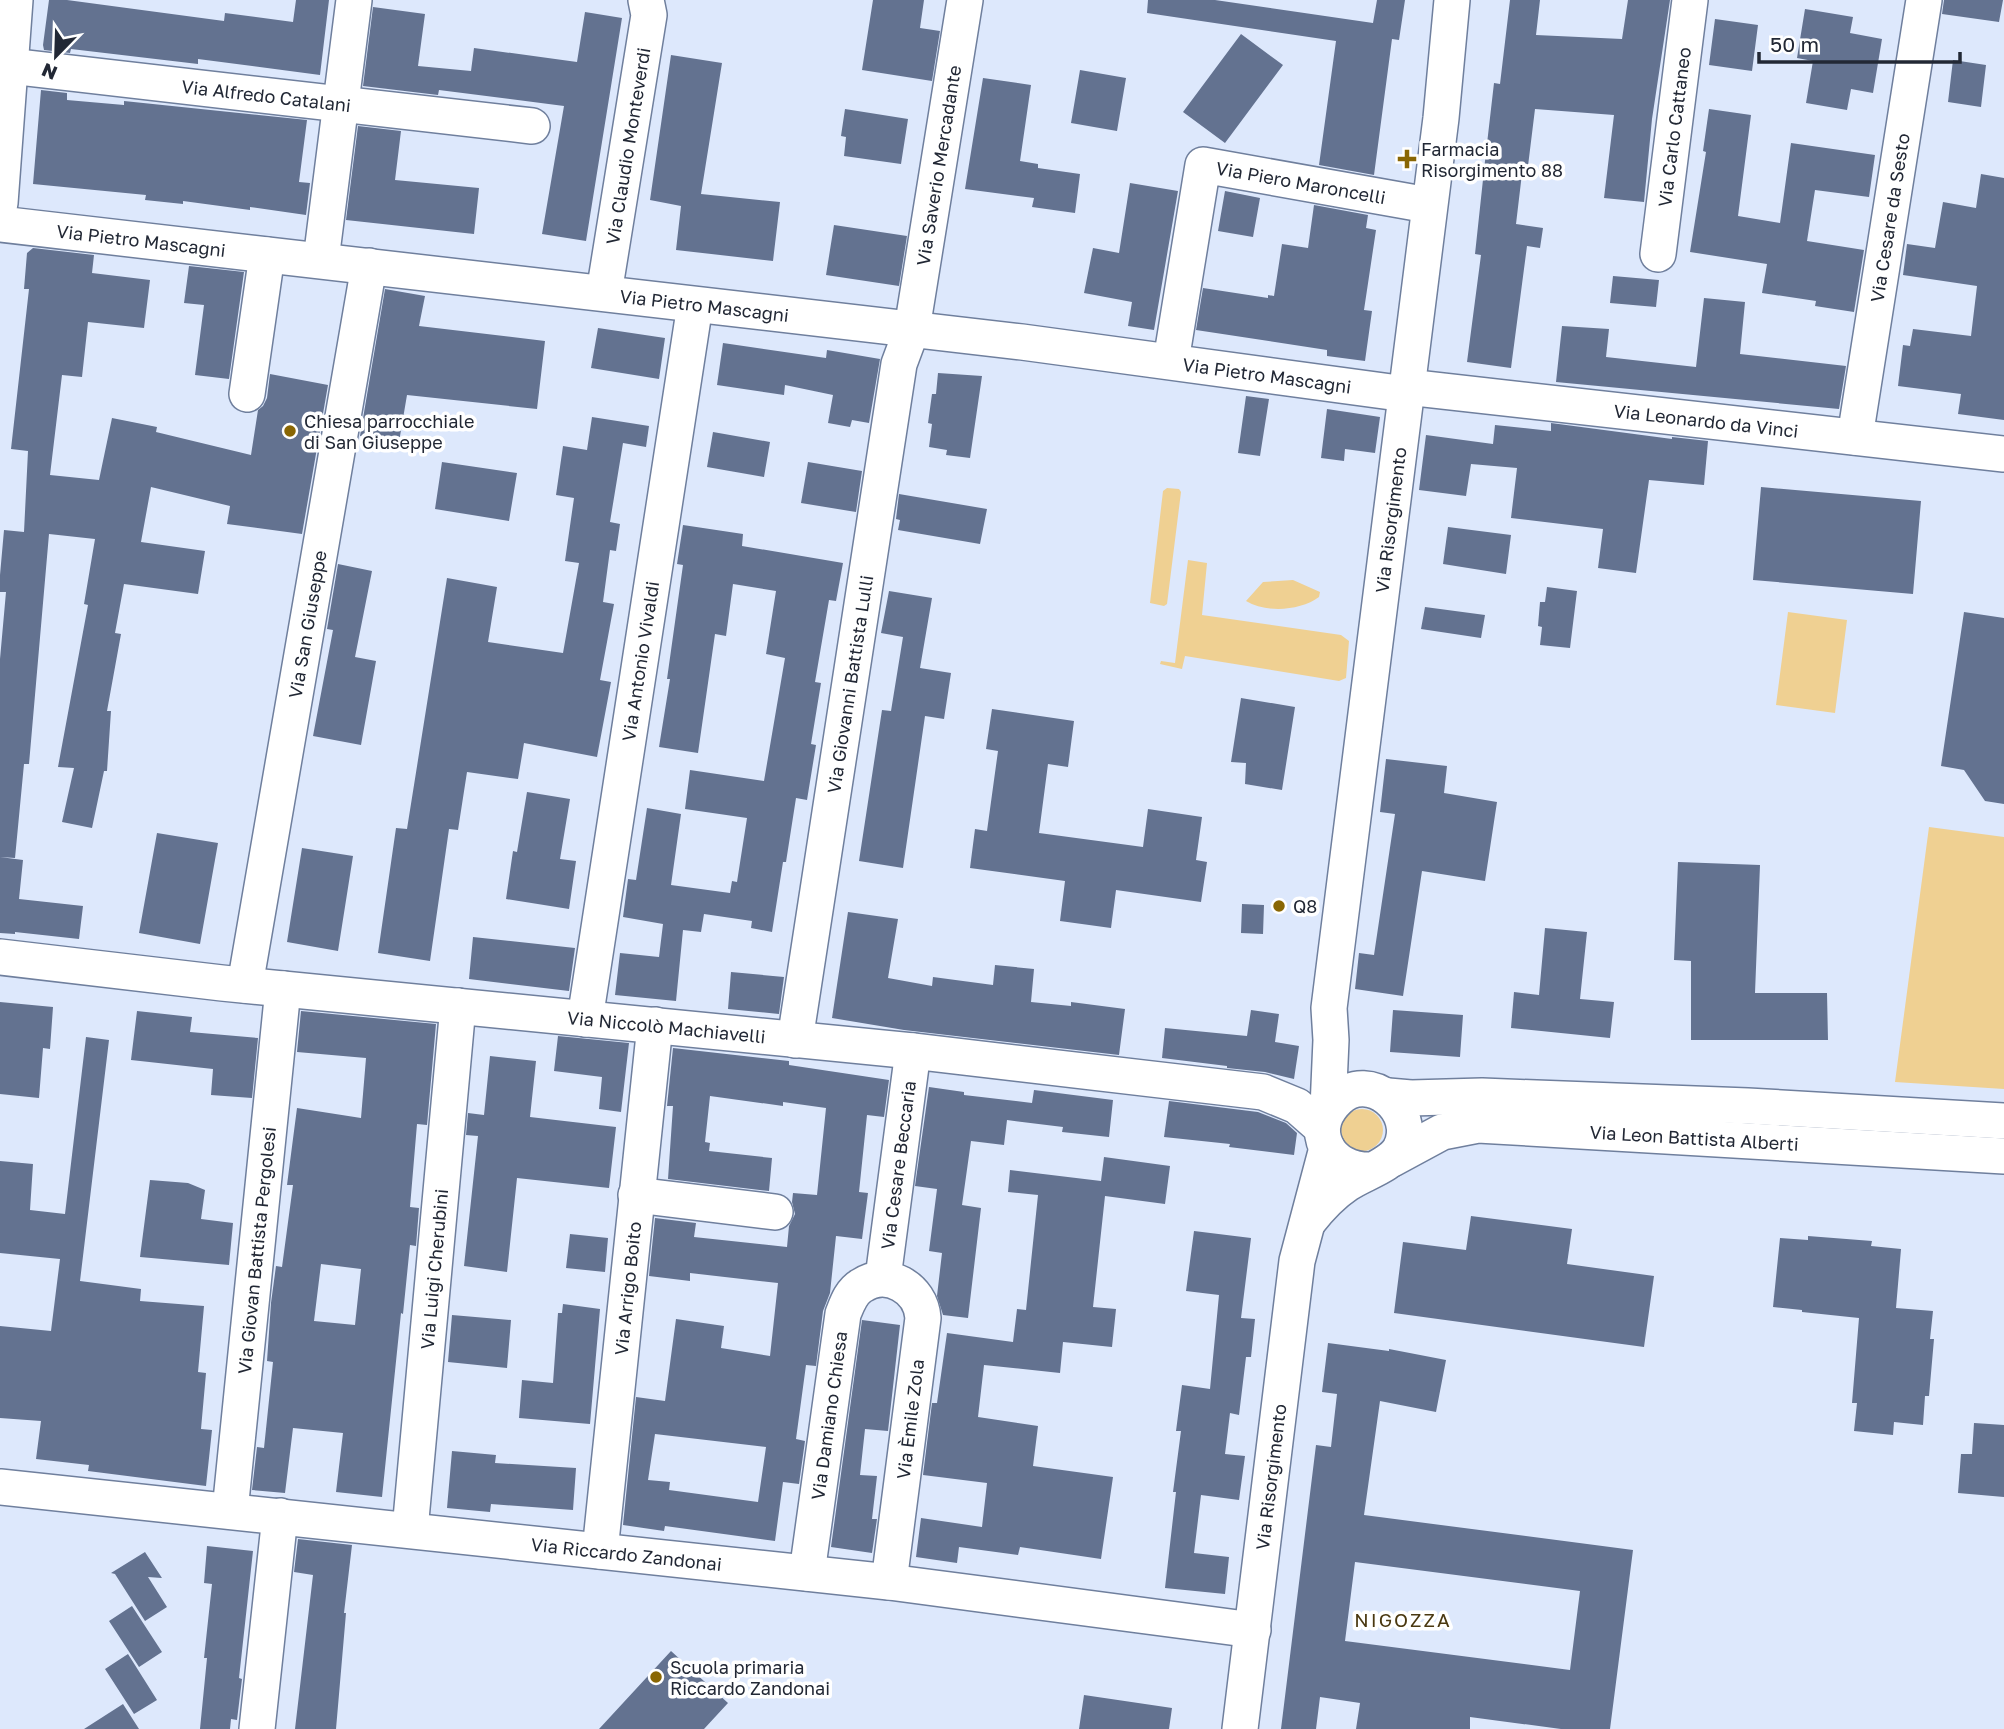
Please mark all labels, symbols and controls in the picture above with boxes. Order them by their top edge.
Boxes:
north arrow [21,21,91,91]
scale bar [1759,21,1960,65]
text: 50 m [1770,31,1819,57]
street label: Via Claudio Monteverdi [601,46,655,246]
street label: Via Carlo Cattaneo [1653,46,1695,208]
text: N [38,59,60,86]
street label: Via Saverio Mercadante [911,64,965,267]
street label: Via Alfredo Catalani [180,75,352,116]
street label: Via Cesare da Sesto [1865,132,1914,304]
place label: Farmacia Risorgimento 88 [1421,138,1563,181]
marker: Farmacia Risorgimento 88 [1399,151,1415,167]
street label: Via Piero Maroncelli [1214,157,1387,208]
street label: Via Pietro Mascagni [55,220,227,261]
street label: Via Pietro Mascagni [619,285,790,326]
street label: Via Pietro Mascagni [1181,353,1353,397]
street label: Via Leonardo da Vinci [1613,399,1800,442]
place label: Chiesa parrocchiale di San Giuseppe [304,410,474,453]
marker: Chiesa parrocchiale di San Giuseppe [282,423,298,439]
street label: Via Risorgimento [1370,446,1411,594]
street label: Via San Giuseppe [284,549,331,700]
street label: Via Giovanni Battista Lulli [822,574,877,795]
street label: Via Antonio Vivaldi [617,580,663,743]
place label: Q8 [1293,895,1317,917]
marker: Q8 [1271,898,1287,914]
street label: Via Niccolò Machiavelli [566,1006,767,1047]
street label: Via Cesare Beccaria [876,1079,920,1251]
street label: Via Leon Battista Alberti [1589,1121,1799,1155]
street label: Via Giovan Battista Pergolesi [233,1126,280,1375]
street label: Via Luigi Cherubini [416,1188,452,1350]
street label: Via Arrigo Boito [610,1220,645,1357]
street label: Via Damiano Chiesa [806,1330,851,1501]
street label: Via Èmile Zola [892,1358,928,1480]
street label: Via Risorgimento [1251,1403,1291,1551]
street label: Via Riccardo Zandonai [530,1533,723,1575]
district label: NIGOZZA [1354,1608,1452,1631]
place label: Scuola primaria Riccardo Zandonai [670,1656,830,1699]
marker: Scuola primaria Riccardo Zandonai [648,1669,664,1685]

